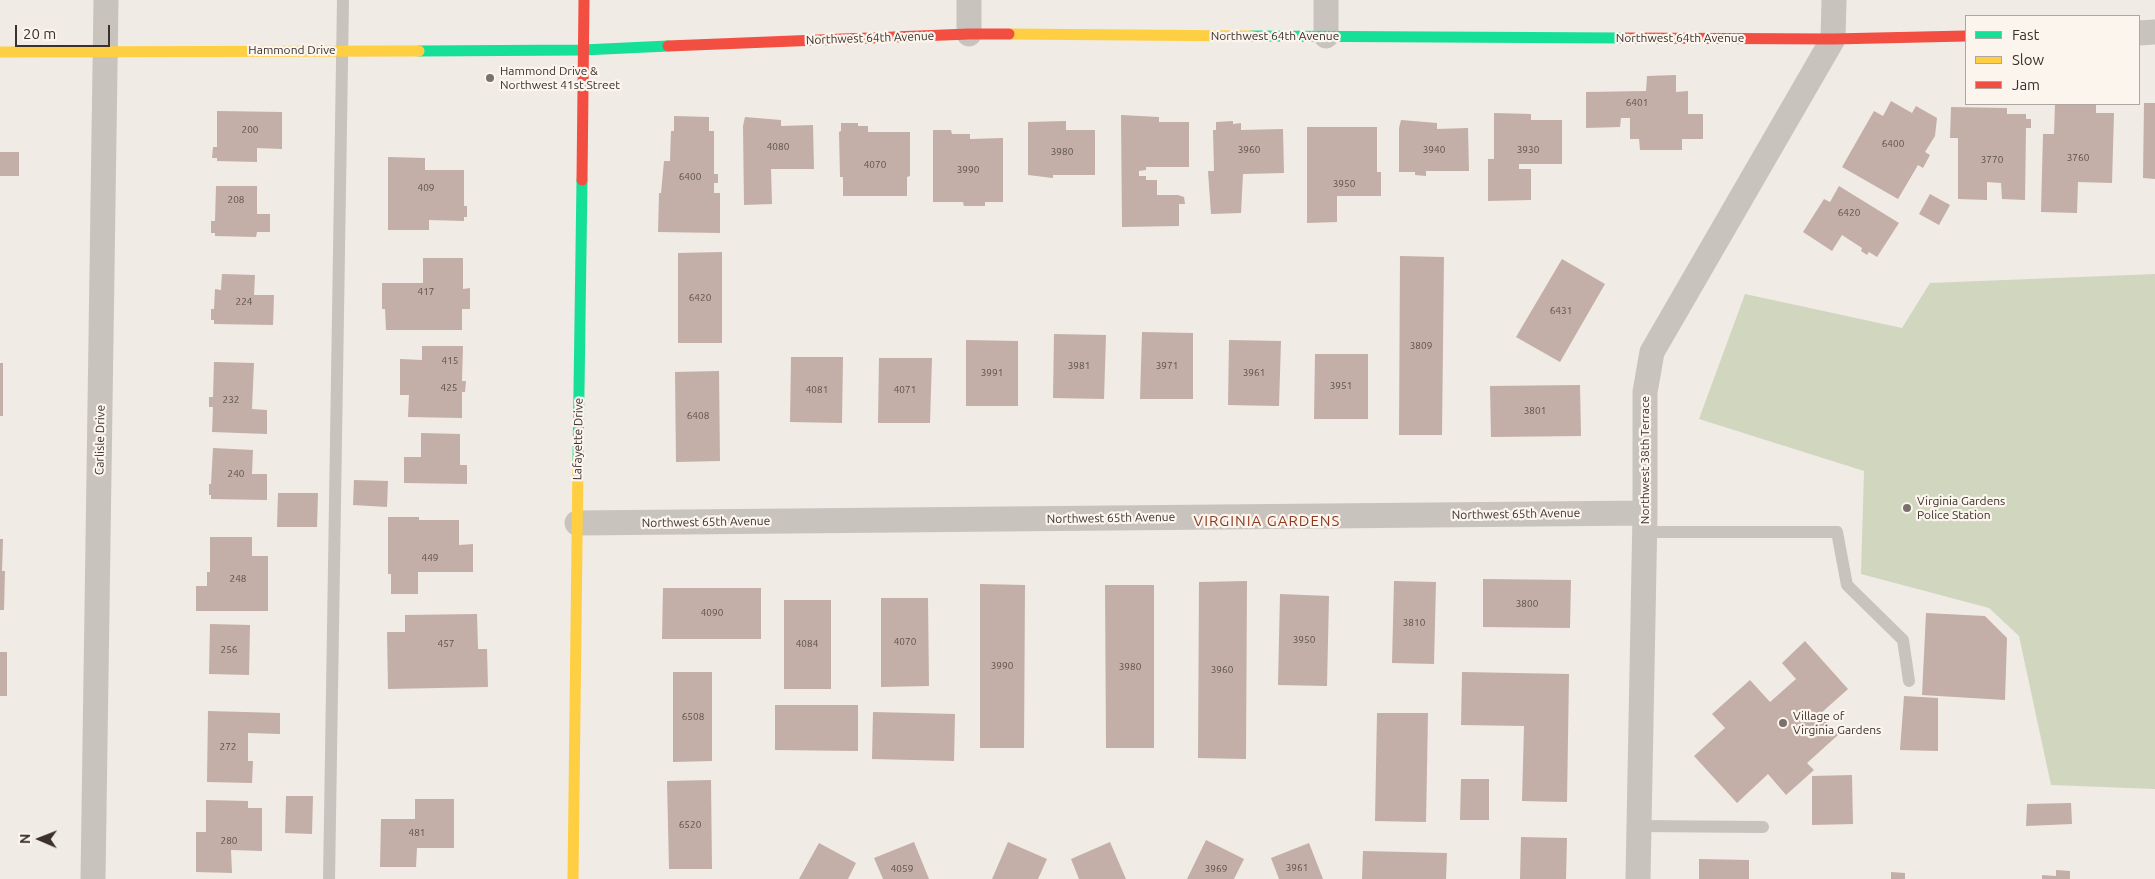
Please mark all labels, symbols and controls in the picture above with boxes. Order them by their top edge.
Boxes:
scale bar [18,15,112,47]
legend [1965,15,2140,105]
text: 20 m [23,25,56,42]
text: Fast [2012,26,2039,43]
street label: Northwest 64th Avenue [806,29,934,47]
street label: Northwest 64th Avenue [1211,29,1339,43]
street label: Northwest 64th Avenue [1616,31,1744,45]
street label: Hammond Drive [248,43,336,57]
text: Slow [2012,51,2044,68]
place label: Hammond Drive & Northwest 41st Street [500,64,620,92]
marker: Hammond Drive & Northwest 41st Street [484,72,496,84]
text: Jam [2012,76,2040,93]
house number: 6401 [1626,97,1648,109]
house number: 200 [242,124,258,136]
house number: 6400 [1882,138,1904,150]
house number: 4080 [767,141,789,153]
house number: 3960 [1238,144,1260,156]
house number: 3940 [1423,144,1445,156]
house number: 3930 [1517,144,1539,156]
house number: 3980 [1051,146,1073,158]
house number: 3760 [2067,152,2089,164]
house number: 3770 [1981,154,2003,166]
house number: 4070 [864,159,886,171]
house number: 3990 [957,164,979,176]
house number: 6400 [679,171,701,183]
house number: 3950 [1333,178,1355,190]
house number: 409 [418,182,434,194]
house number: 208 [228,194,244,206]
house number: 6420 [1838,207,1860,219]
house number: 417 [418,286,434,298]
house number: 6420 [689,292,711,304]
house number: 224 [236,296,252,308]
house number: 6431 [1550,305,1572,317]
house number: 3809 [1410,340,1432,352]
house number: 415 [442,355,458,367]
house number: 3981 [1068,360,1090,372]
house number: 3971 [1156,360,1178,372]
house number: 3991 [981,367,1003,379]
house number: 3961 [1243,367,1265,379]
house number: 3951 [1330,380,1352,392]
house number: 425 [441,382,457,394]
house number: 4081 [806,384,828,396]
house number: 4071 [894,384,916,396]
house number: 232 [223,394,239,406]
street label: Northwest 38th Terrace [1638,396,1652,524]
street label: Lafayette Drive [570,398,586,480]
street label: Carlisle Drive [92,405,108,475]
house number: 3801 [1524,405,1546,417]
house number: 6408 [687,410,709,422]
house number: 240 [228,468,244,480]
place label: Virginia Gardens Police Station [1917,494,2005,522]
marker: Virginia Gardens Police Station [1901,502,1913,514]
street label: Northwest 65th Avenue [1452,506,1580,522]
street label: Northwest 65th Avenue [1047,510,1175,526]
district label: VIRGINIA GARDENS [1192,512,1342,530]
street label: Northwest 65th Avenue [642,514,770,530]
house number: 449 [422,552,438,564]
house number: 248 [230,573,246,585]
house number: 3800 [1516,598,1538,610]
house number: 4090 [701,607,723,619]
house number: 3810 [1403,617,1425,629]
house number: 3950 [1293,634,1315,646]
house number: 4070 [894,636,916,648]
house number: 457 [438,638,454,650]
house number: 4084 [796,638,818,650]
house number: 256 [221,644,237,656]
house number: 3990 [991,660,1013,672]
house number: 3980 [1119,661,1141,673]
house number: 3960 [1211,664,1233,676]
place label: Village of Virginia Gardens [1793,709,1881,737]
house number: 6508 [682,711,704,723]
marker: Village of Virginia Gardens [1777,717,1789,729]
house number: 272 [220,741,236,753]
north arrow [15,814,65,864]
house number: 6520 [679,819,701,831]
house number: 481 [409,827,425,839]
text: N [17,833,33,844]
house number: 280 [221,835,237,847]
house number: 3961 [1286,862,1308,874]
house number: 4059 [891,863,913,875]
house number: 3969 [1205,863,1227,875]

